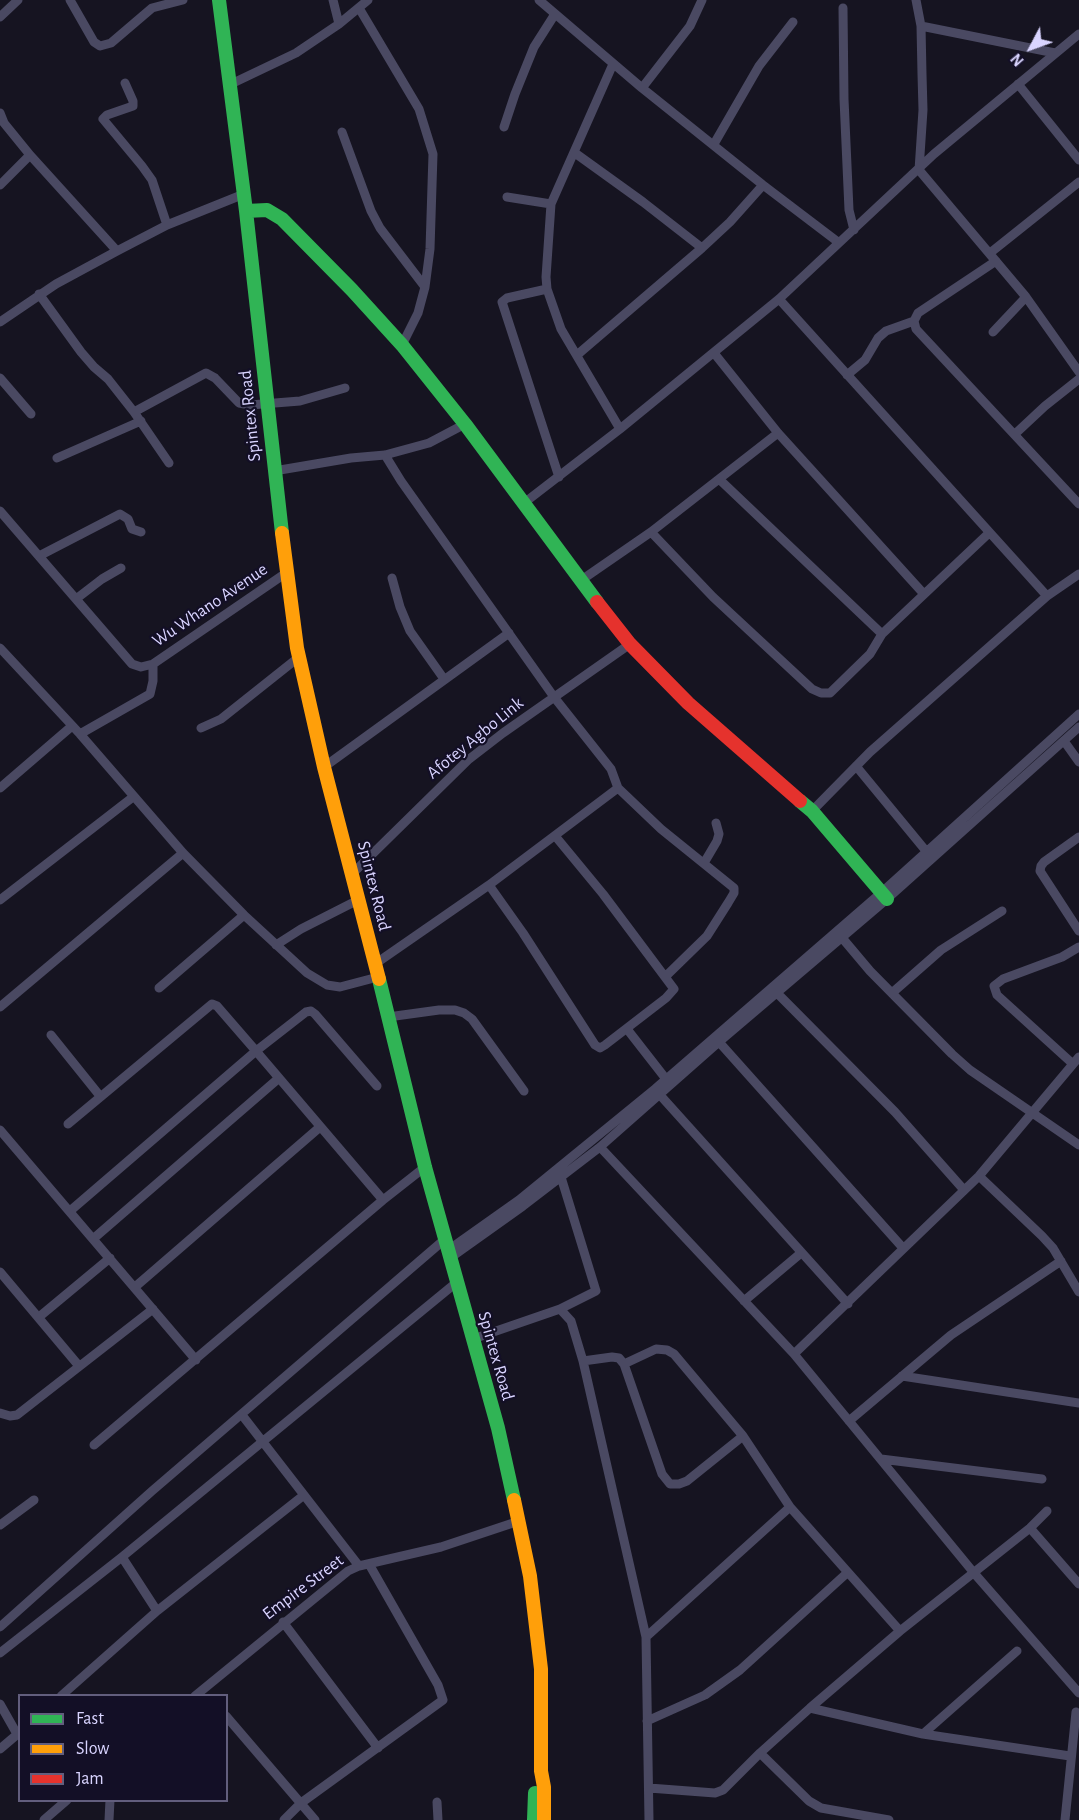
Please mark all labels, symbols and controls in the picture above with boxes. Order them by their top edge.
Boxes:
north arrow [1001,18,1061,78]
text: N [1008,50,1027,69]
street label: Spintex Road [234,369,266,463]
street label: Wu Whano Avenue [148,559,272,651]
street label: Afotey Agbo Link [422,692,528,784]
street label: Spintex Road [352,839,396,933]
street label: Spintex Road [473,1309,519,1403]
street label: Empire Street [258,1550,348,1624]
legend [18,1694,228,1802]
text: Fast [76,1710,104,1728]
text: Slow [76,1740,109,1758]
text: Jam [76,1770,104,1788]

